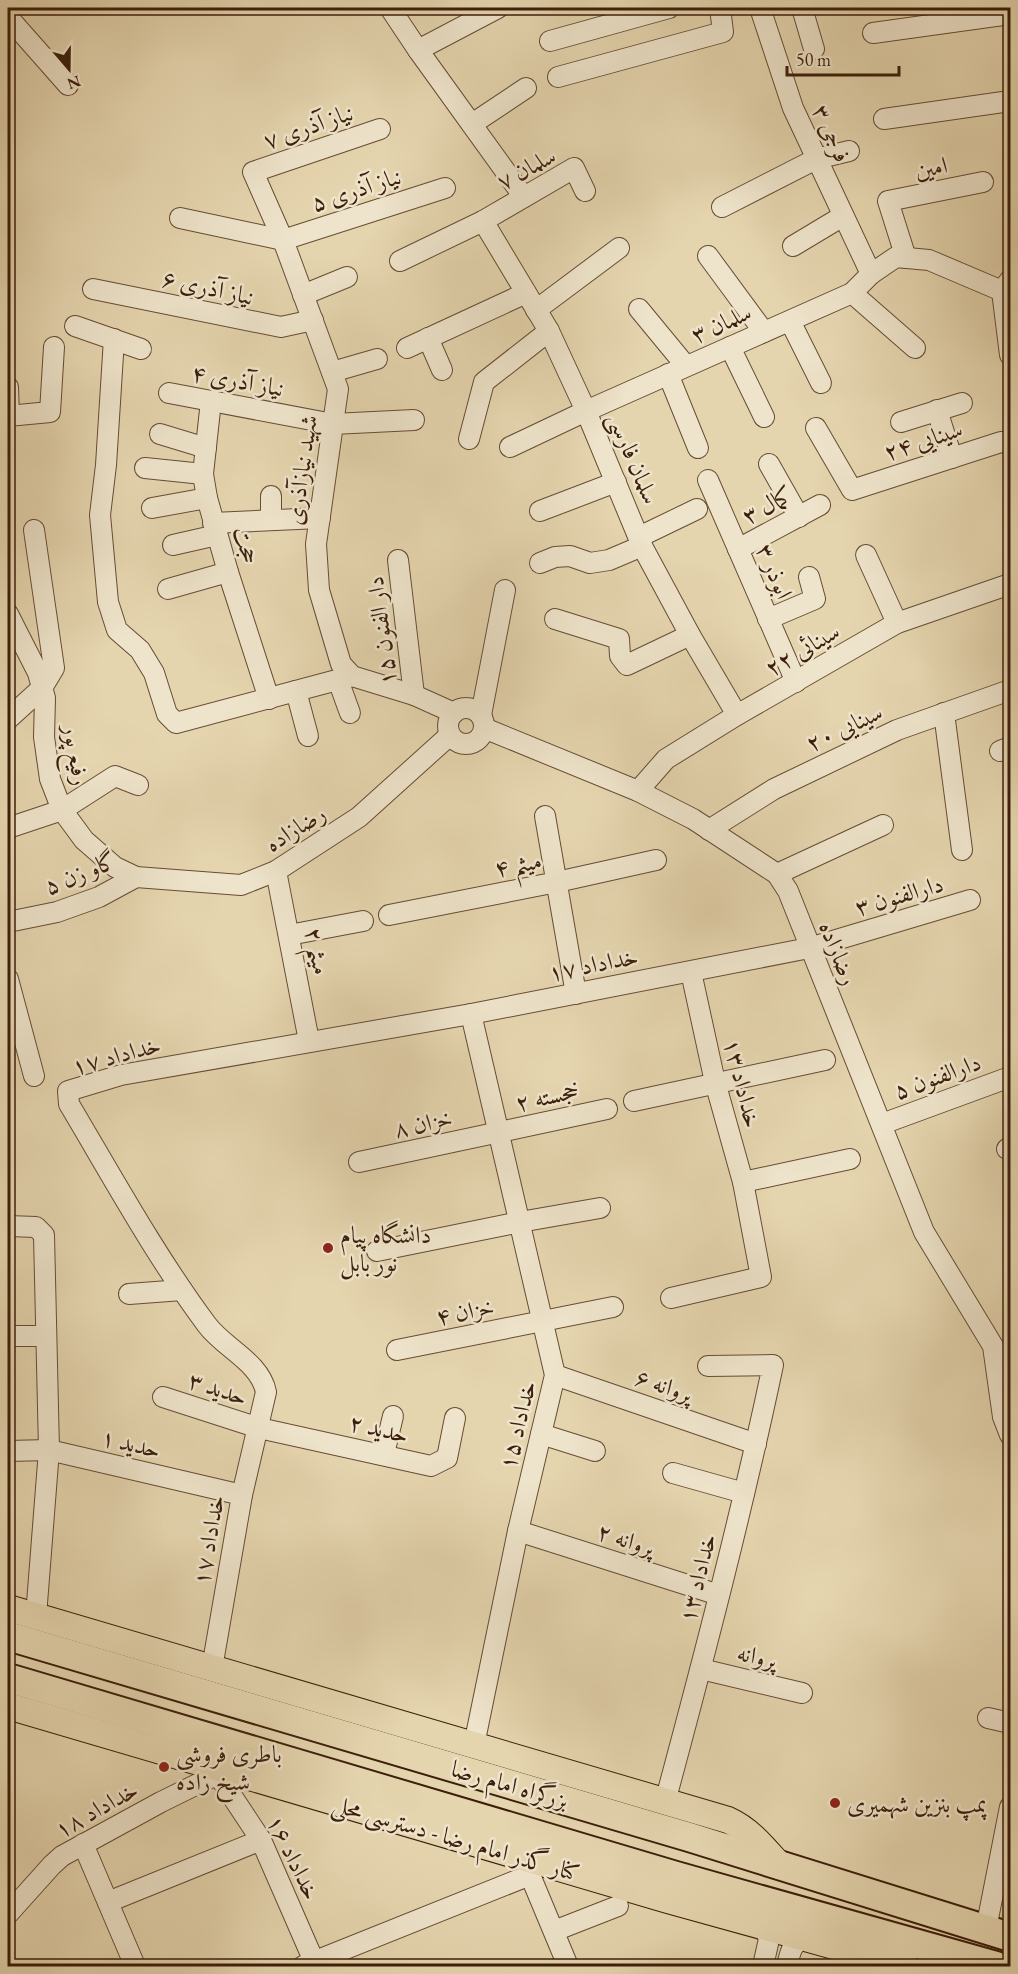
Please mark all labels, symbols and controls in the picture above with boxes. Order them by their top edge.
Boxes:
north arrow [39,39,99,99]
scale bar [787,39,900,77]
text: 50 m [796,48,831,71]
text: N [64,71,84,95]
street label: نیاز آذری ۷ [259,96,357,156]
street label: فرجی ۳ [806,99,858,167]
street label: سلمان ۷ [491,140,561,196]
street label: امین [912,149,950,185]
street label: نیاز آذری ۵ [307,160,405,218]
street label: نیاز آذری ۶ [159,262,257,312]
street label: سلمان ۳ [686,296,756,350]
street label: نیاز آذری ۴ [189,357,287,403]
street label: سلمان فارسی [599,407,667,509]
street label: شهید نیازآذری [278,413,324,527]
street label: سینایی ۲۴ [880,413,966,467]
street label: کمال ۳ [737,479,797,531]
street label: حجت [227,522,267,568]
street label: ابوذر ۳ [750,539,800,603]
street label: دار الفنون ۱۵ [359,575,403,687]
street label: سینائی ۲۲ [759,615,845,683]
street label: سینایی ۲۰ [801,696,887,758]
street label: رفیع پور [50,720,97,789]
street label: رضازاده [259,797,331,859]
street label: میثم ۴ [492,844,546,893]
street label: گاو زن ۵ [39,845,121,901]
street label: دارالفنون ۳ [851,868,947,922]
street label: رضازاده [812,916,866,990]
street label: میثم ۲ [289,925,338,979]
street label: خداداد ۱۷ [545,940,641,988]
street label: خداداد ۱۷ [68,1028,164,1082]
street label: خداداد ۱۳ [717,1035,769,1131]
street label: دارالفنون ۵ [889,1046,985,1106]
street label: خجسته ۲ [512,1074,582,1118]
street label: خزان ۸ [391,1102,455,1144]
place label: دانشگاه پیام نور بابل [340,1219,431,1280]
marker: دانشگاه پیام نور بابل [321,1241,335,1255]
street label: خزان ۴ [433,1290,497,1332]
street label: پروانه ۶ [631,1361,699,1411]
street label: حدید ۳ [185,1364,251,1412]
street label: خداداد ۱۵ [491,1377,543,1473]
street label: حدید ۲ [346,1406,412,1450]
street label: حدید ۱ [98,1421,164,1465]
street label: خداداد ۱۷ [185,1493,231,1587]
street label: پروانه ۲ [593,1515,661,1565]
street label: خداداد ۱۳ [671,1530,723,1626]
street label: پروانه [734,1636,783,1677]
place label: باطری فروشی شیخ زاده [176,1738,282,1803]
street label: بزرگراه امام رضا [446,1752,572,1821]
marker: باطری فروشی شیخ زاده [157,1760,171,1774]
street label: خداداد ۱۸ [49,1773,143,1845]
street label: کنار گذر امام رضا - دسترسی محلی [327,1787,584,1894]
place label: پمپ بنزین شهمیری [847,1788,988,1821]
marker: پمپ بنزین شهمیری [828,1796,842,1810]
street label: خداداد ۱۶ [260,1809,328,1905]

